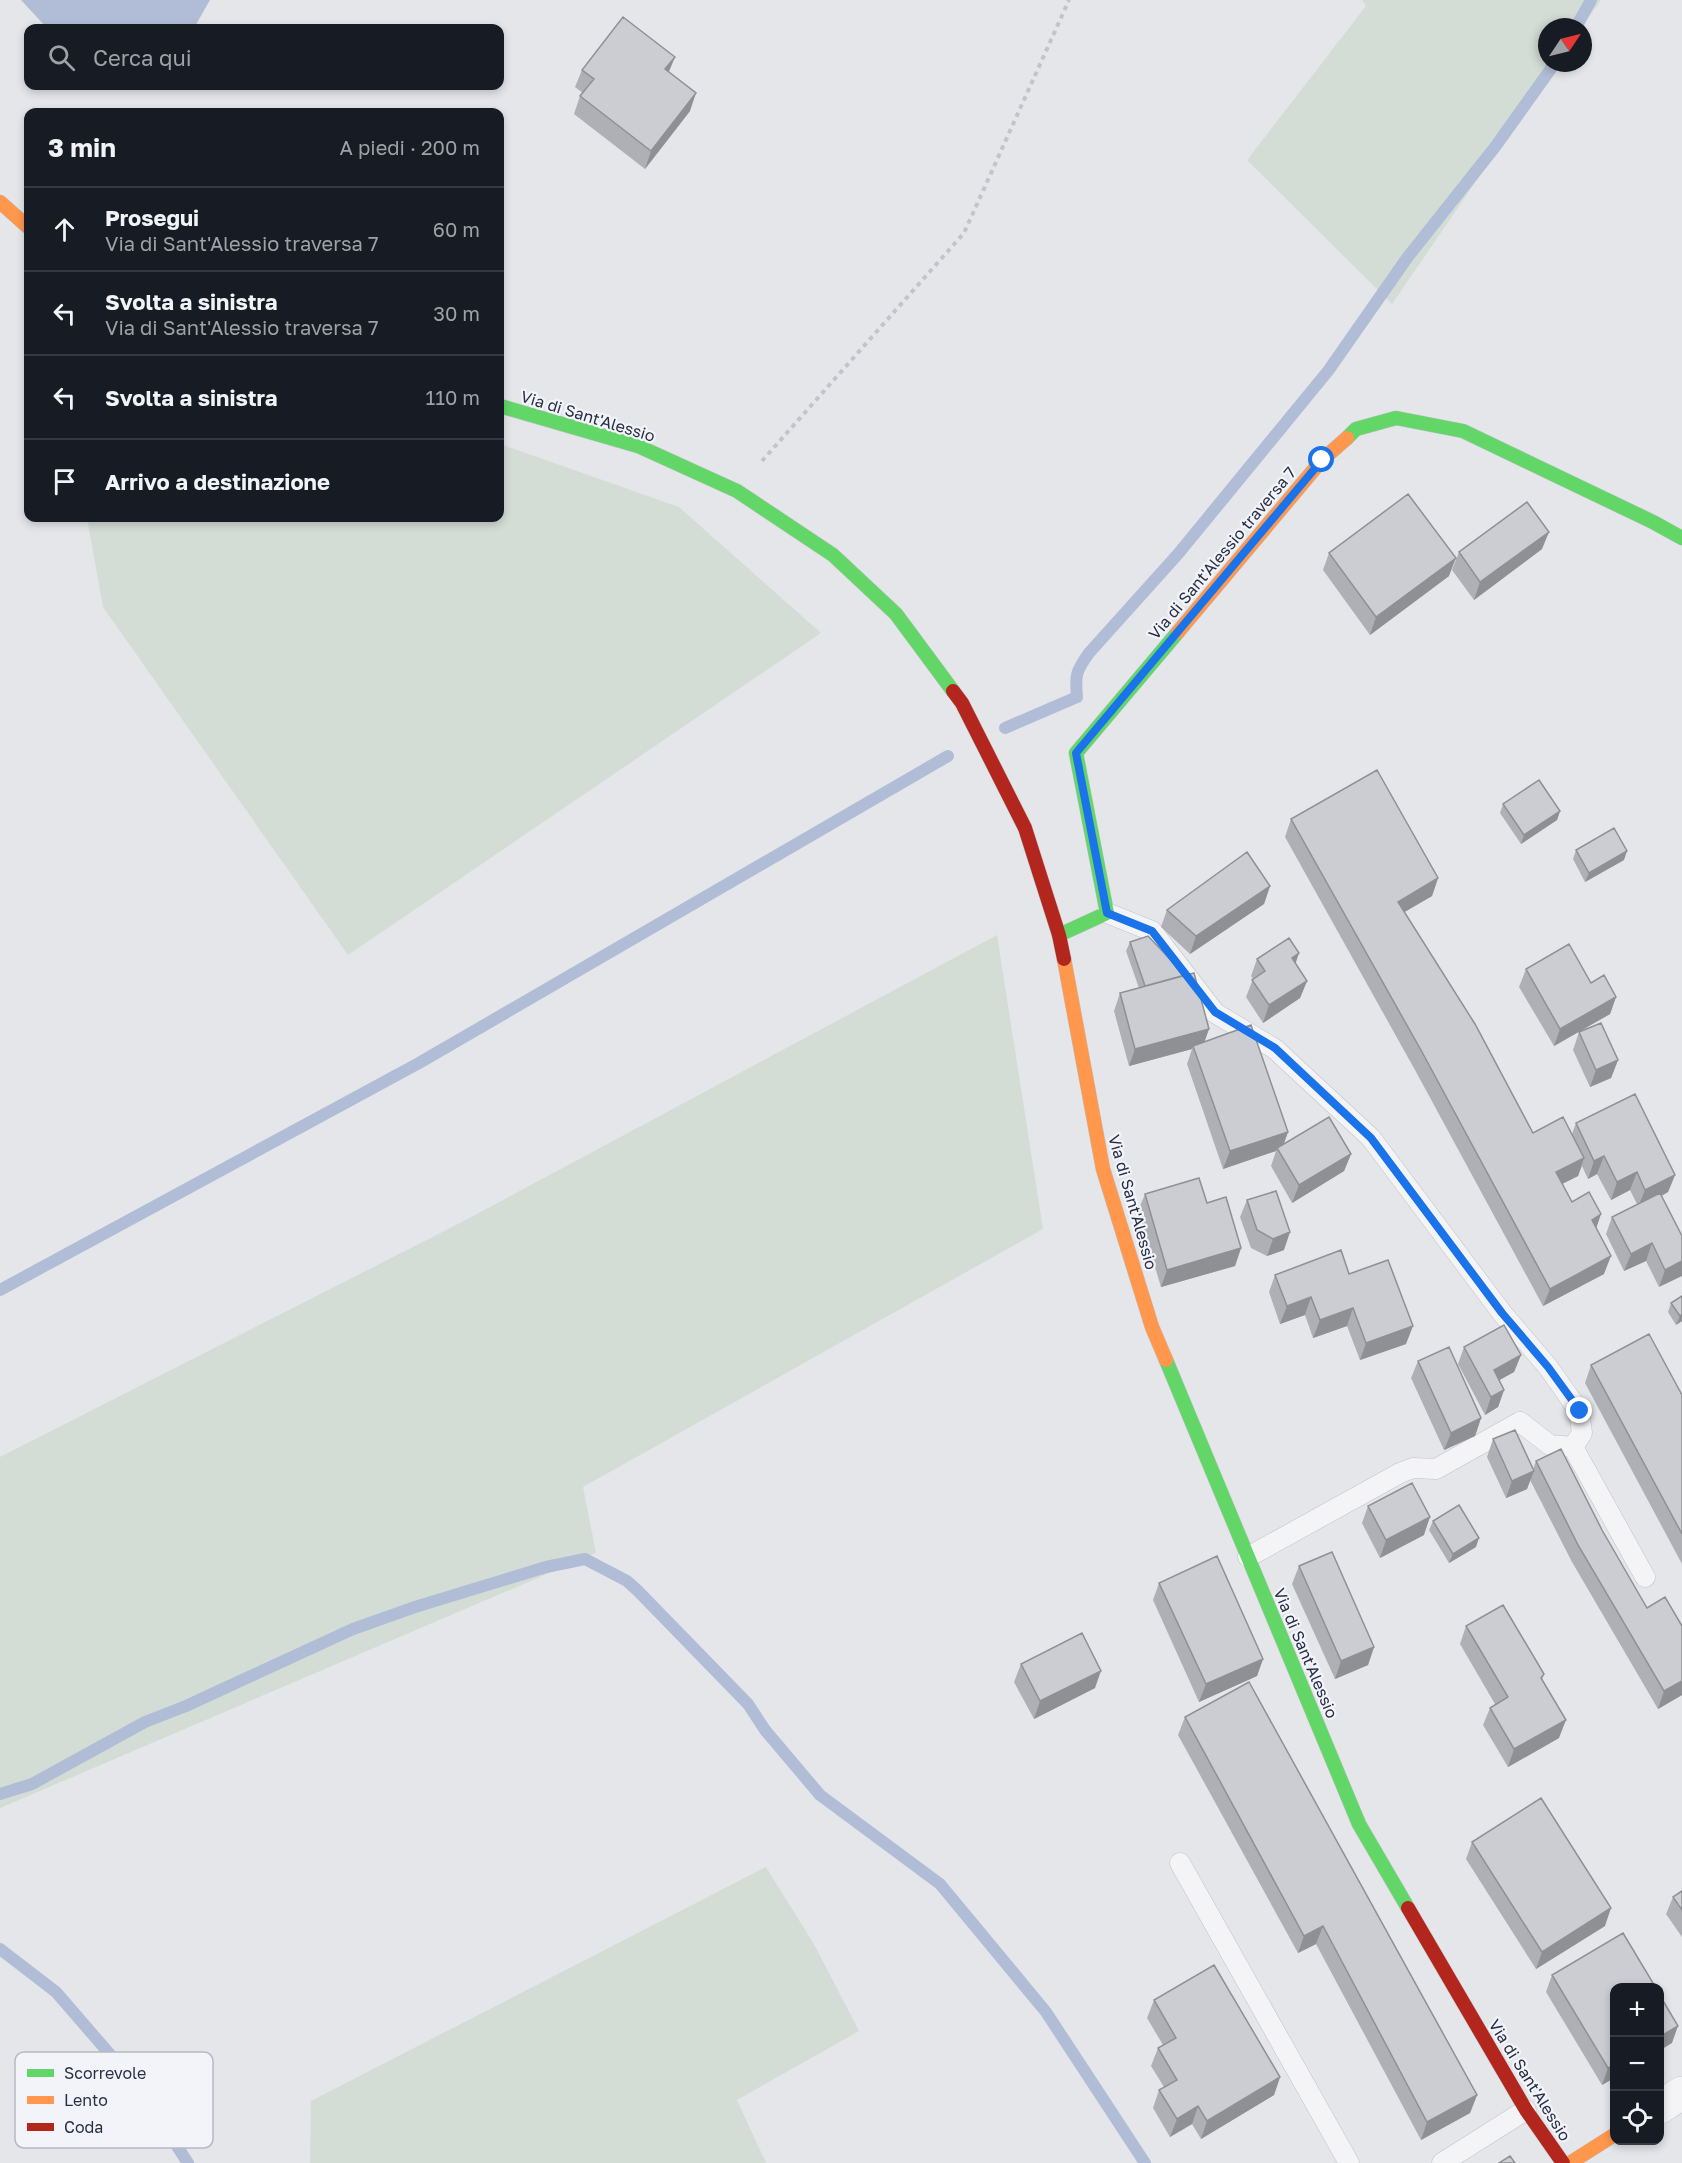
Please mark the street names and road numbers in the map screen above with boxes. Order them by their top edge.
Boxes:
street label: Via di Sant'Alessio [518,386,658,446]
street label: Via di Sant'Alessio traversa 7 [1144,463,1300,643]
street label: Via di Sant'Alessio [1104,1132,1162,1272]
street label: Via di Sant'Alessio [1270,1585,1342,1721]
street label: Via di Sant'Alessio [1485,2016,1575,2144]

